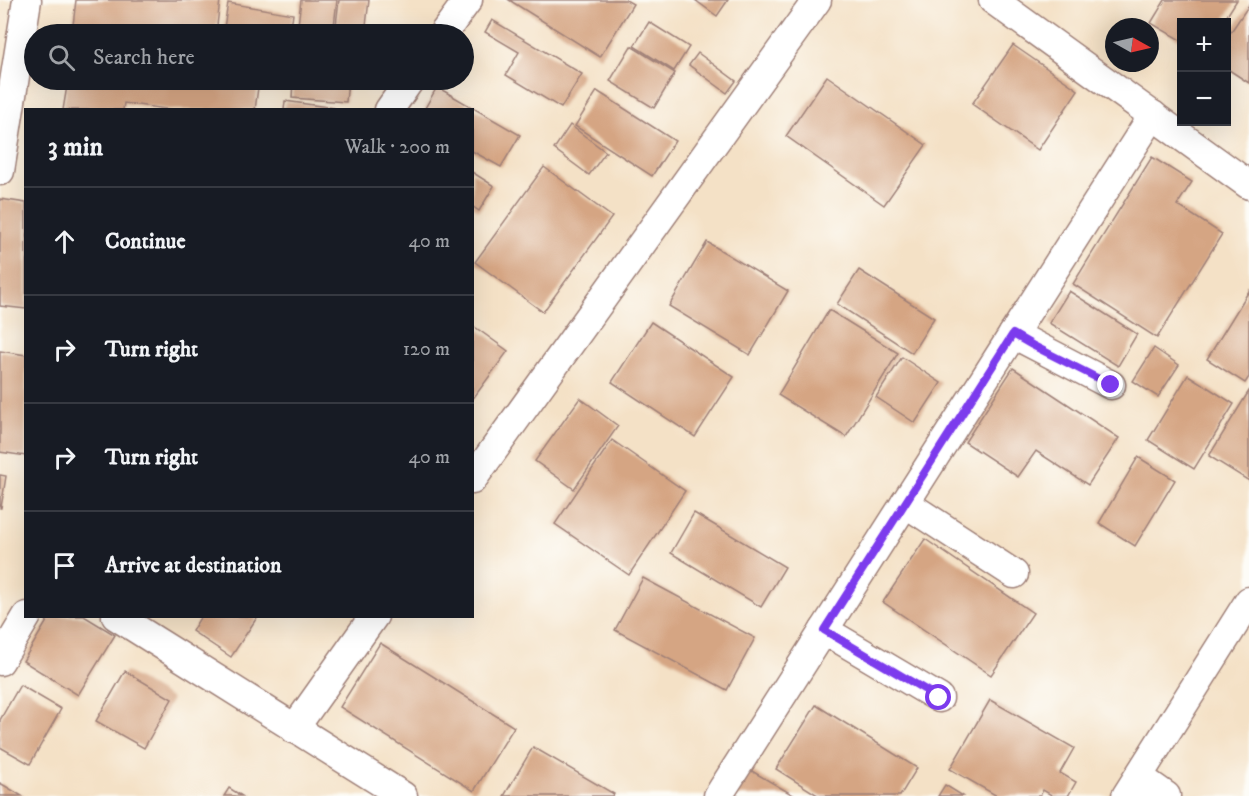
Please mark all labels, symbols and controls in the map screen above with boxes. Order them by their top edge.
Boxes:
north arrow [1105,18,1159,72]
map controls [1177,18,1231,126]
button: + [1177,18,1231,72]
search box [24,24,474,90]
icon: search [45,41,78,74]
text: Search here [93,44,195,71]
button: − [1177,72,1231,126]
text: 3 min [48,131,103,164]
text: Walk · 200 m [344,135,450,160]
icon: ahead [48,225,81,258]
text: Continue [105,228,186,255]
text: 40 m [408,229,450,254]
icon: right [48,333,81,366]
text: Turn right [105,336,198,363]
text: 120 m [403,337,450,362]
route end [1097,371,1123,397]
icon: right [48,441,81,474]
text: Turn right [105,444,198,471]
text: 40 m [408,445,450,470]
icon: arrive [48,549,81,582]
text: Arrive at destination [105,552,282,579]
route start [925,684,951,710]

